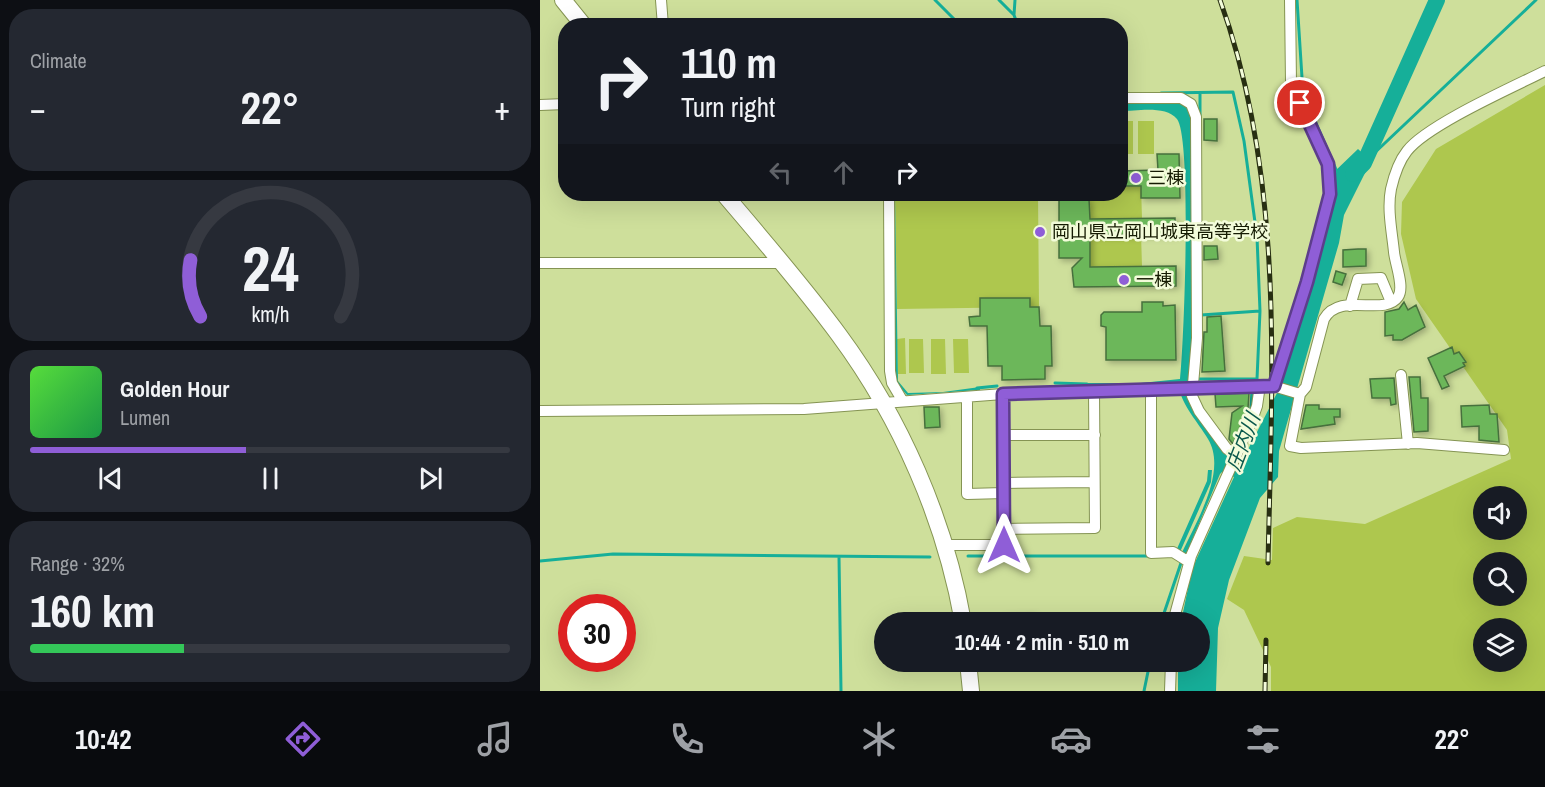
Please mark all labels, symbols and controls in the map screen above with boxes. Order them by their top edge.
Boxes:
text: 110 m [681,35,777,91]
icon: right [582,42,660,120]
text: Climate [30,47,87,74]
text: 22° [240,77,300,138]
pin [1274,77,1325,128]
text: − [30,86,46,130]
text: + [494,86,510,130]
icon: arrive [1283,86,1316,119]
text: Turn right [681,89,775,125]
icon: left [764,156,797,189]
icon: ahead [827,156,860,189]
icon: right [890,156,923,189]
place label: 三棟 [1148,165,1184,190]
marker: 三棟 [1129,171,1143,185]
place label: 岡山県立岡山城東高等学校 [1052,219,1268,244]
marker: 岡山県立岡山城東高等学校 [1033,225,1047,239]
text: 24 [242,226,298,310]
place label: 一棟 [1136,267,1172,292]
marker: 一棟 [1117,273,1131,287]
text: km/h [251,301,289,330]
text: Golden Hour [120,374,229,404]
text: Lumen [120,404,170,431]
water label: 庄内川 [1219,407,1267,475]
icon: previous [94,462,127,495]
icon: pause [254,462,287,495]
icon: next [414,462,447,495]
map controls [1473,486,1527,672]
button: sound [1473,486,1527,540]
position arrow [972,513,1036,577]
text: Range · 32% [30,550,125,577]
button: search [1473,552,1527,606]
text: 160 km [30,580,155,641]
speed limit sign: 30 [558,594,636,672]
button: layers [1473,618,1527,672]
text: 10:44 · 2 min · 510 m [955,627,1129,657]
icon: directions [282,718,324,760]
icon: music [474,718,516,760]
icon: phone [666,718,708,760]
icon: climate [858,718,900,760]
icon: car [1050,718,1092,760]
icon: filters [1242,718,1284,760]
text: 10:42 [75,721,132,757]
text: 22° [1434,721,1470,757]

